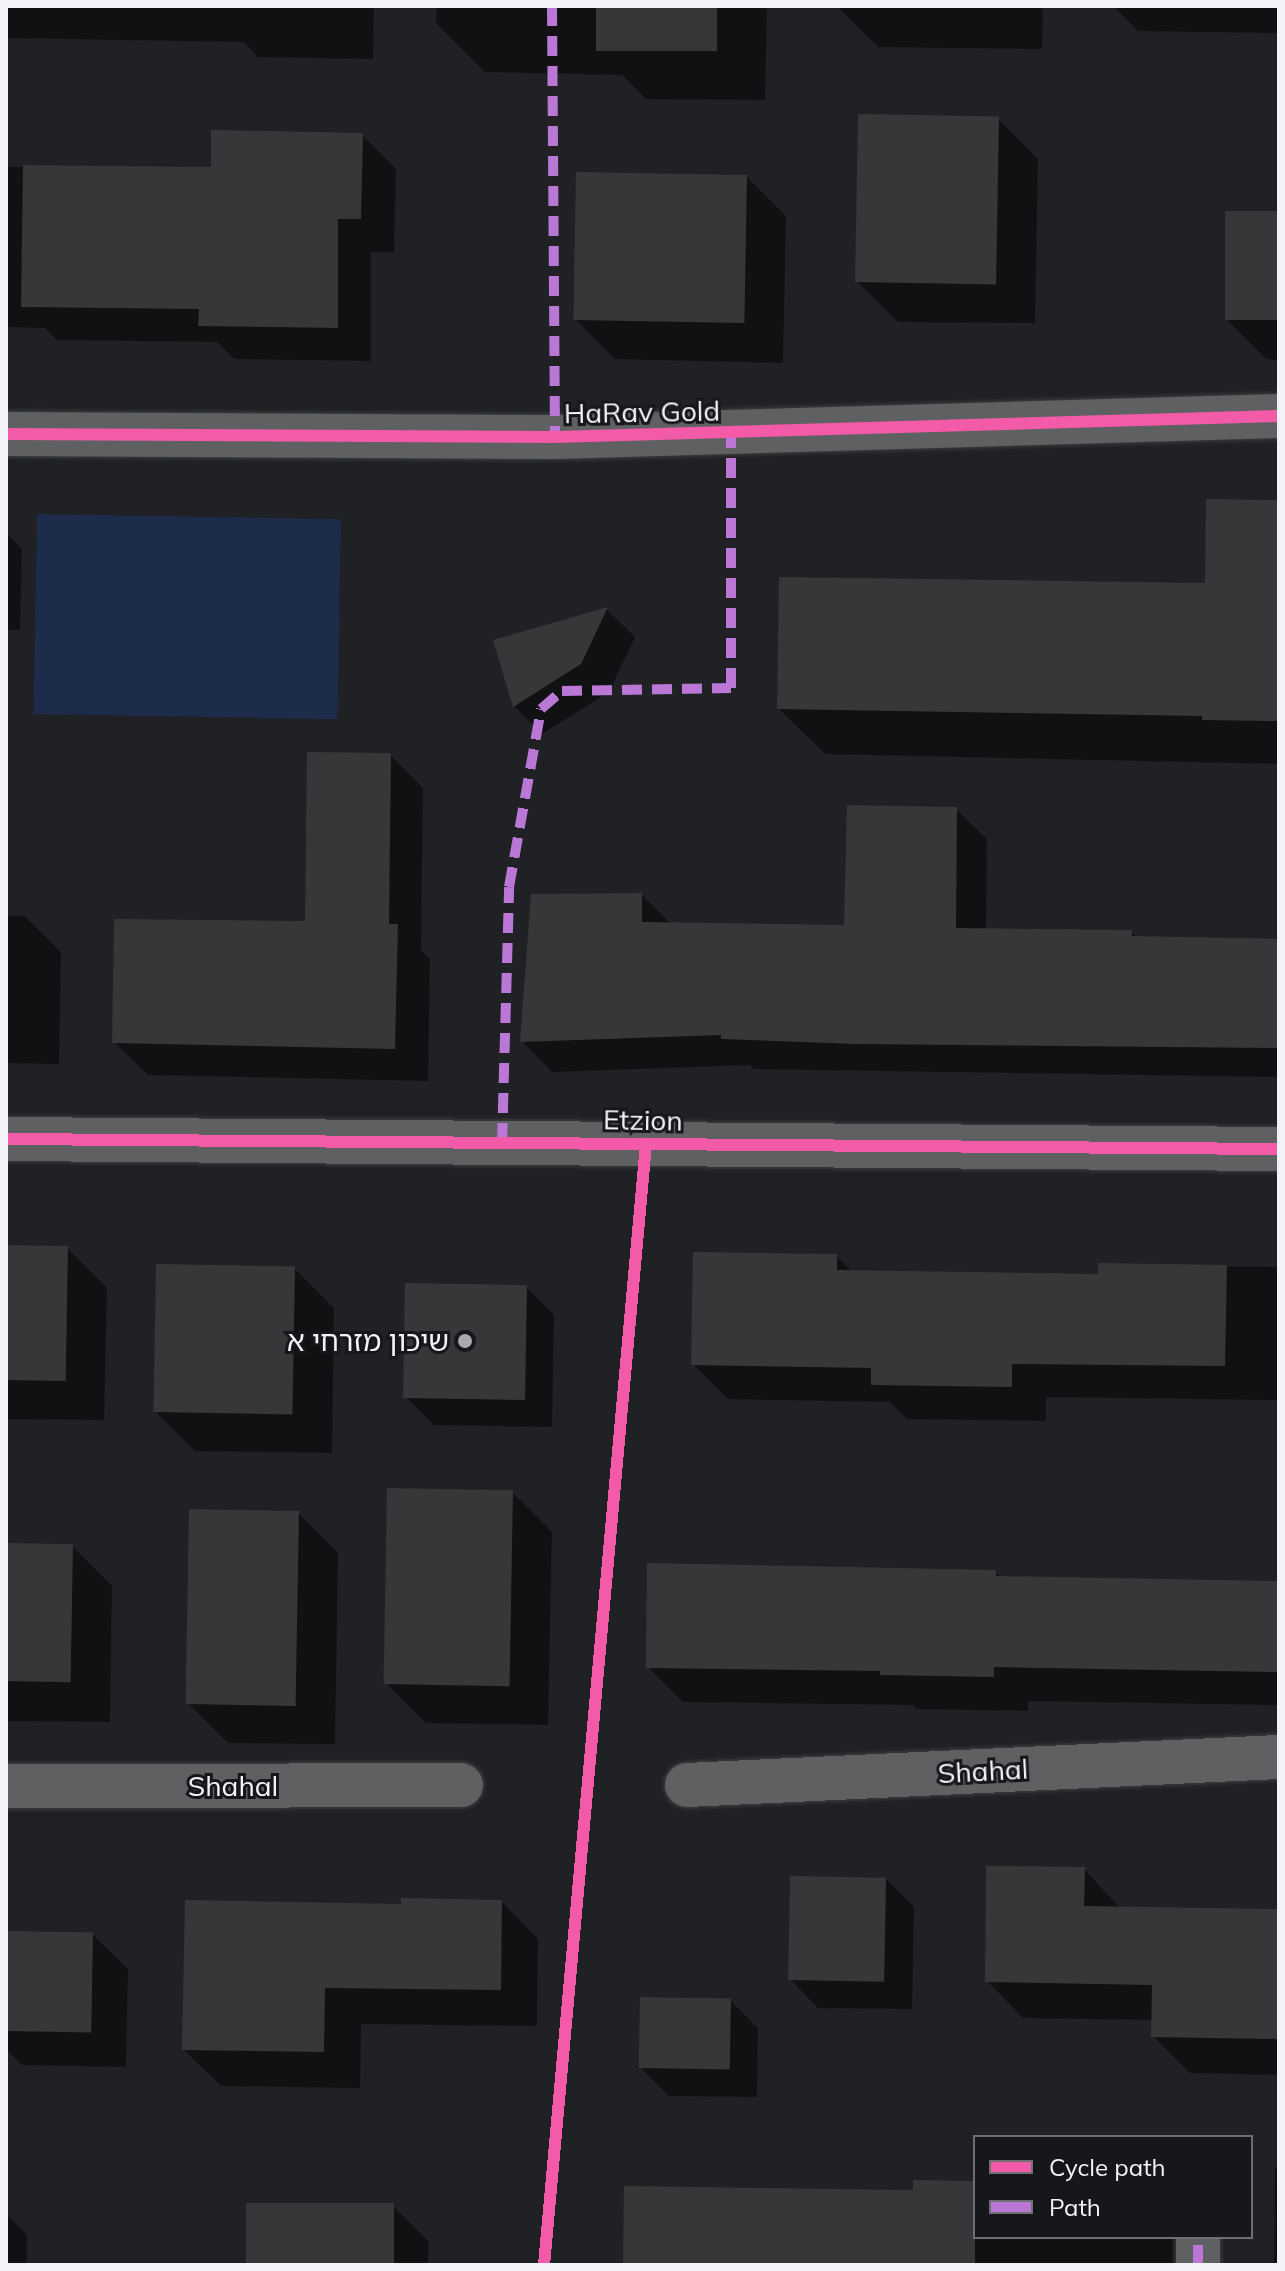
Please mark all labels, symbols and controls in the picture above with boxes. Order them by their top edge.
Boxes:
street label: HaRav Gold [564,394,720,430]
street label: Etzion [603,1103,683,1137]
place label: שיכון מזרחי א [287,1324,449,1358]
marker: שיכון מזרחי א [456,1332,474,1350]
street label: Shahal [937,1752,1029,1790]
street label: Shahal [188,1769,278,1803]
legend [973,2135,1253,2239]
text: Cycle path [1049,2152,1166,2182]
text: Path [1049,2192,1101,2222]

